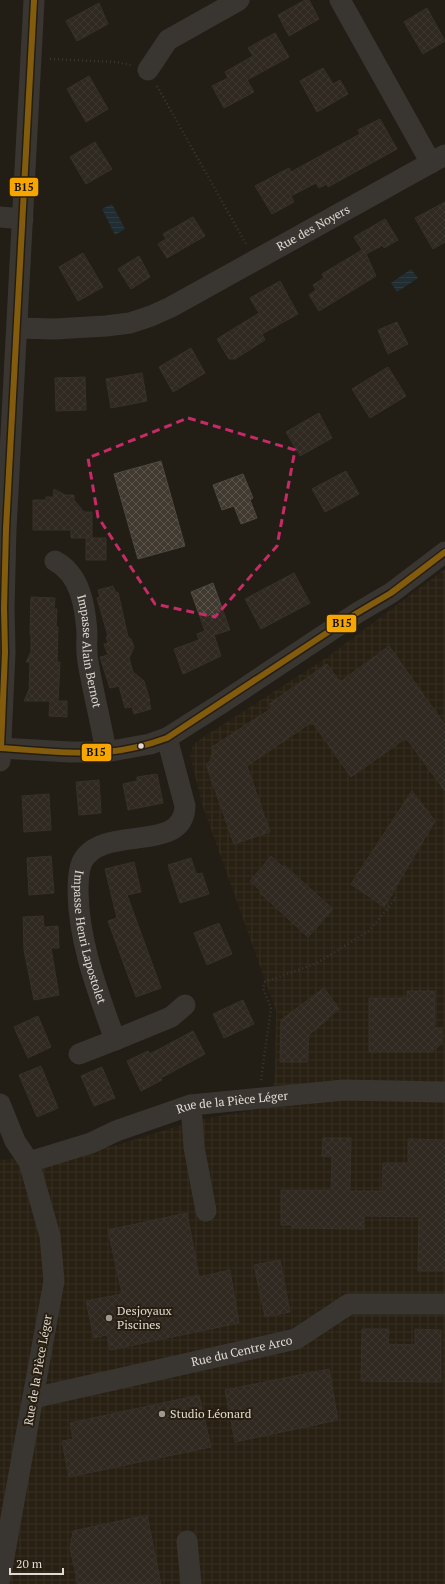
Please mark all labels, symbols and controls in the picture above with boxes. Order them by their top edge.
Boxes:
line badge: B15 [9,177,39,197]
text: B15 [14,180,34,194]
street label: Rue des Noyers [274,201,352,254]
street label: Impasse Alain Bernot [74,593,105,710]
line badge: B15 [326,614,357,633]
text: B15 [332,616,352,630]
unlabelled marker [136,741,146,751]
line badge: B15 [81,743,112,762]
text: B15 [86,745,106,759]
street label: Impasse Henri Lapostolet [71,869,110,1006]
street label: Rue de la Pièce Léger [174,1088,289,1117]
place label: Desjoyaux Piscines [117,1303,173,1332]
street label: Rue de la Pièce Léger [20,1313,55,1427]
marker: Desjoyaux Piscines [104,1313,114,1323]
street label: Rue du Centre Arco [190,1332,294,1369]
place label: Studio Léonard [170,1406,252,1421]
marker: Studio Léonard [157,1409,167,1419]
scale bar [10,1550,63,1576]
text: 20 m [16,1556,43,1571]

